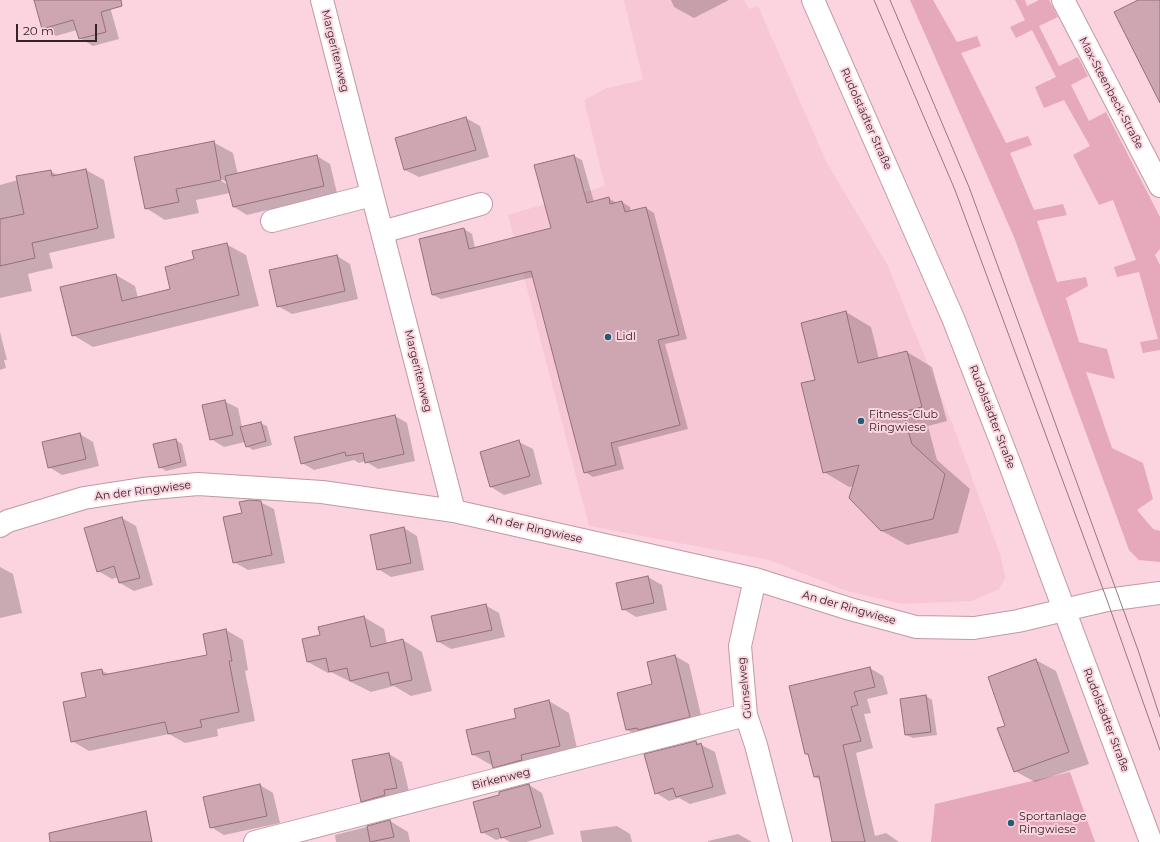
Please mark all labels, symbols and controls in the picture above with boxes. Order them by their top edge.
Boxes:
street label: Margeritenweg [318,8,352,94]
scale bar [18,16,99,42]
text: 20 m [23,23,54,38]
street label: Max-Steenbeck-Straße [1076,35,1146,151]
street label: Rudolstädter Straße [838,66,894,172]
street label: Margeritenweg [401,328,435,414]
place label: Lidl [616,330,636,344]
marker: Lidl [603,332,613,342]
street label: Rudolstädter Straße [966,363,1018,471]
place label: Fitness-Club Ringwiese [869,408,938,434]
marker: Fitness-Club Ringwiese [856,416,866,426]
street label: An der Ringwiese [94,479,192,503]
street label: An der Ringwiese [486,512,584,546]
street label: An der Ringwiese [801,588,897,628]
street label: Günselweg [735,656,755,720]
street label: Rudolstädter Straße [1080,666,1132,774]
street label: Birkenweg [470,765,532,793]
place label: Sportanlage Ringwiese [1019,810,1086,836]
marker: Sportanlage Ringwiese [1006,818,1016,828]

